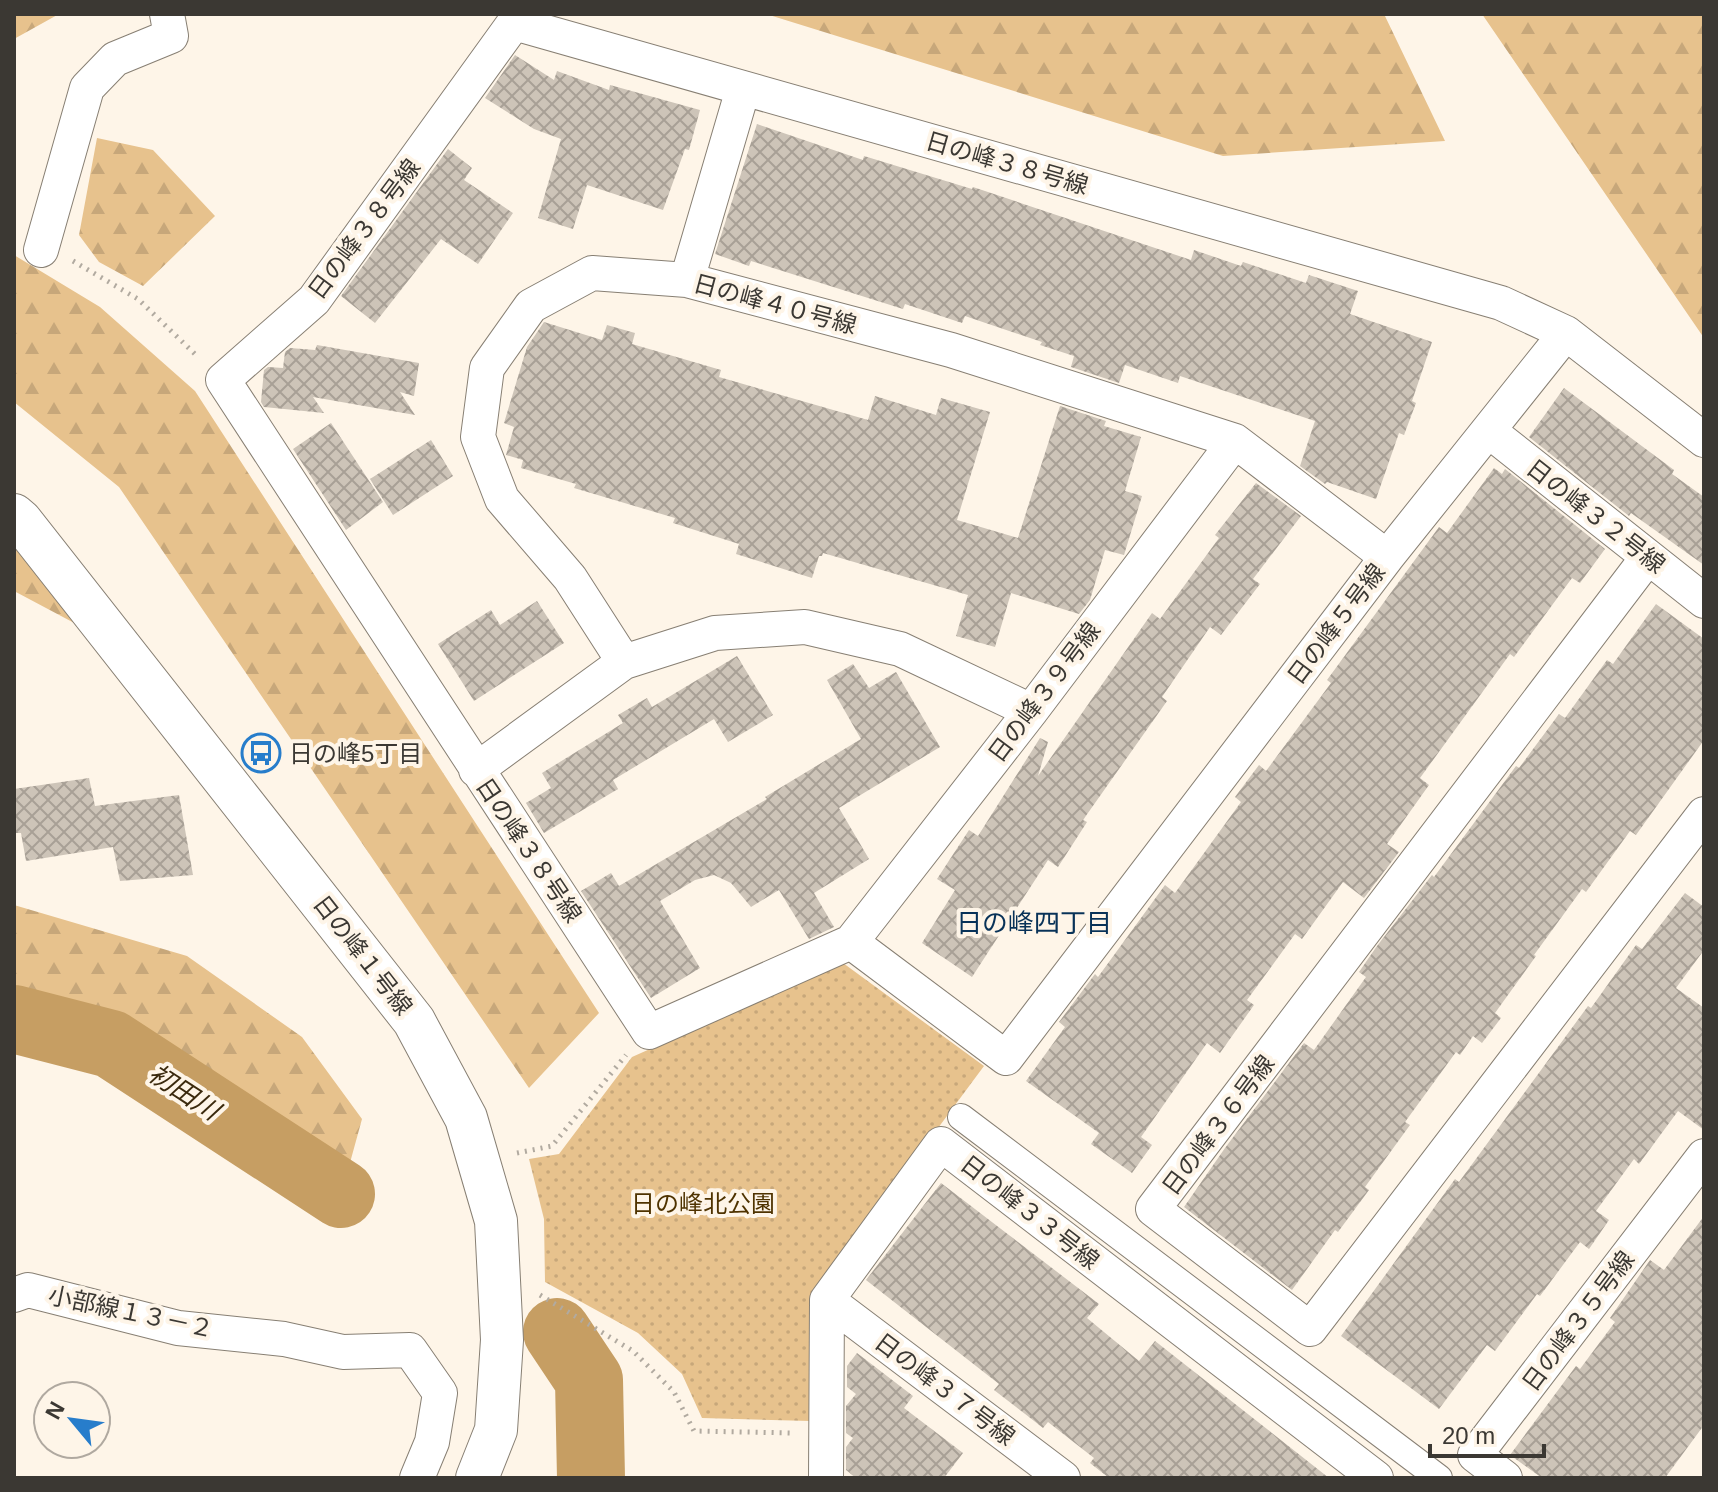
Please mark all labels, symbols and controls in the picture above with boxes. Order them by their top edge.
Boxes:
street label: 日の峰３８号線 [923,127,1091,199]
street label: 日の峰３８号線 [303,154,425,304]
street label: 日の峰４０号線 [690,269,860,339]
street label: 日の峰３２号線 [1521,454,1671,578]
street label: 日の峰５号線 [1282,558,1390,690]
street label: 日の峰３９号線 [983,617,1105,767]
bus stop icon: 日の峰5丁目 [240,732,282,774]
place label: 日の峰5丁目 [289,740,422,767]
street label: 日の峰３８号線 [471,773,587,927]
street label: 日の峰１号線 [308,890,418,1020]
district label: 日の峰四丁目 [956,908,1112,938]
street label: 日の峰３６号線 [1157,1050,1279,1200]
water label: 初田川 [143,1058,227,1127]
street label: 日の峰３３号線 [955,1150,1105,1274]
park label: 日の峰北公園 [631,1190,775,1217]
street label: 日の峰３５号線 [1517,1246,1639,1396]
street label: 小部線１３－２ [46,1281,216,1343]
street label: 日の峰３７号線 [870,1328,1020,1450]
north arrow [32,1380,112,1460]
text: N [40,1398,70,1424]
scale bar [1430,1408,1544,1458]
text: 20 m [1442,1422,1495,1449]

